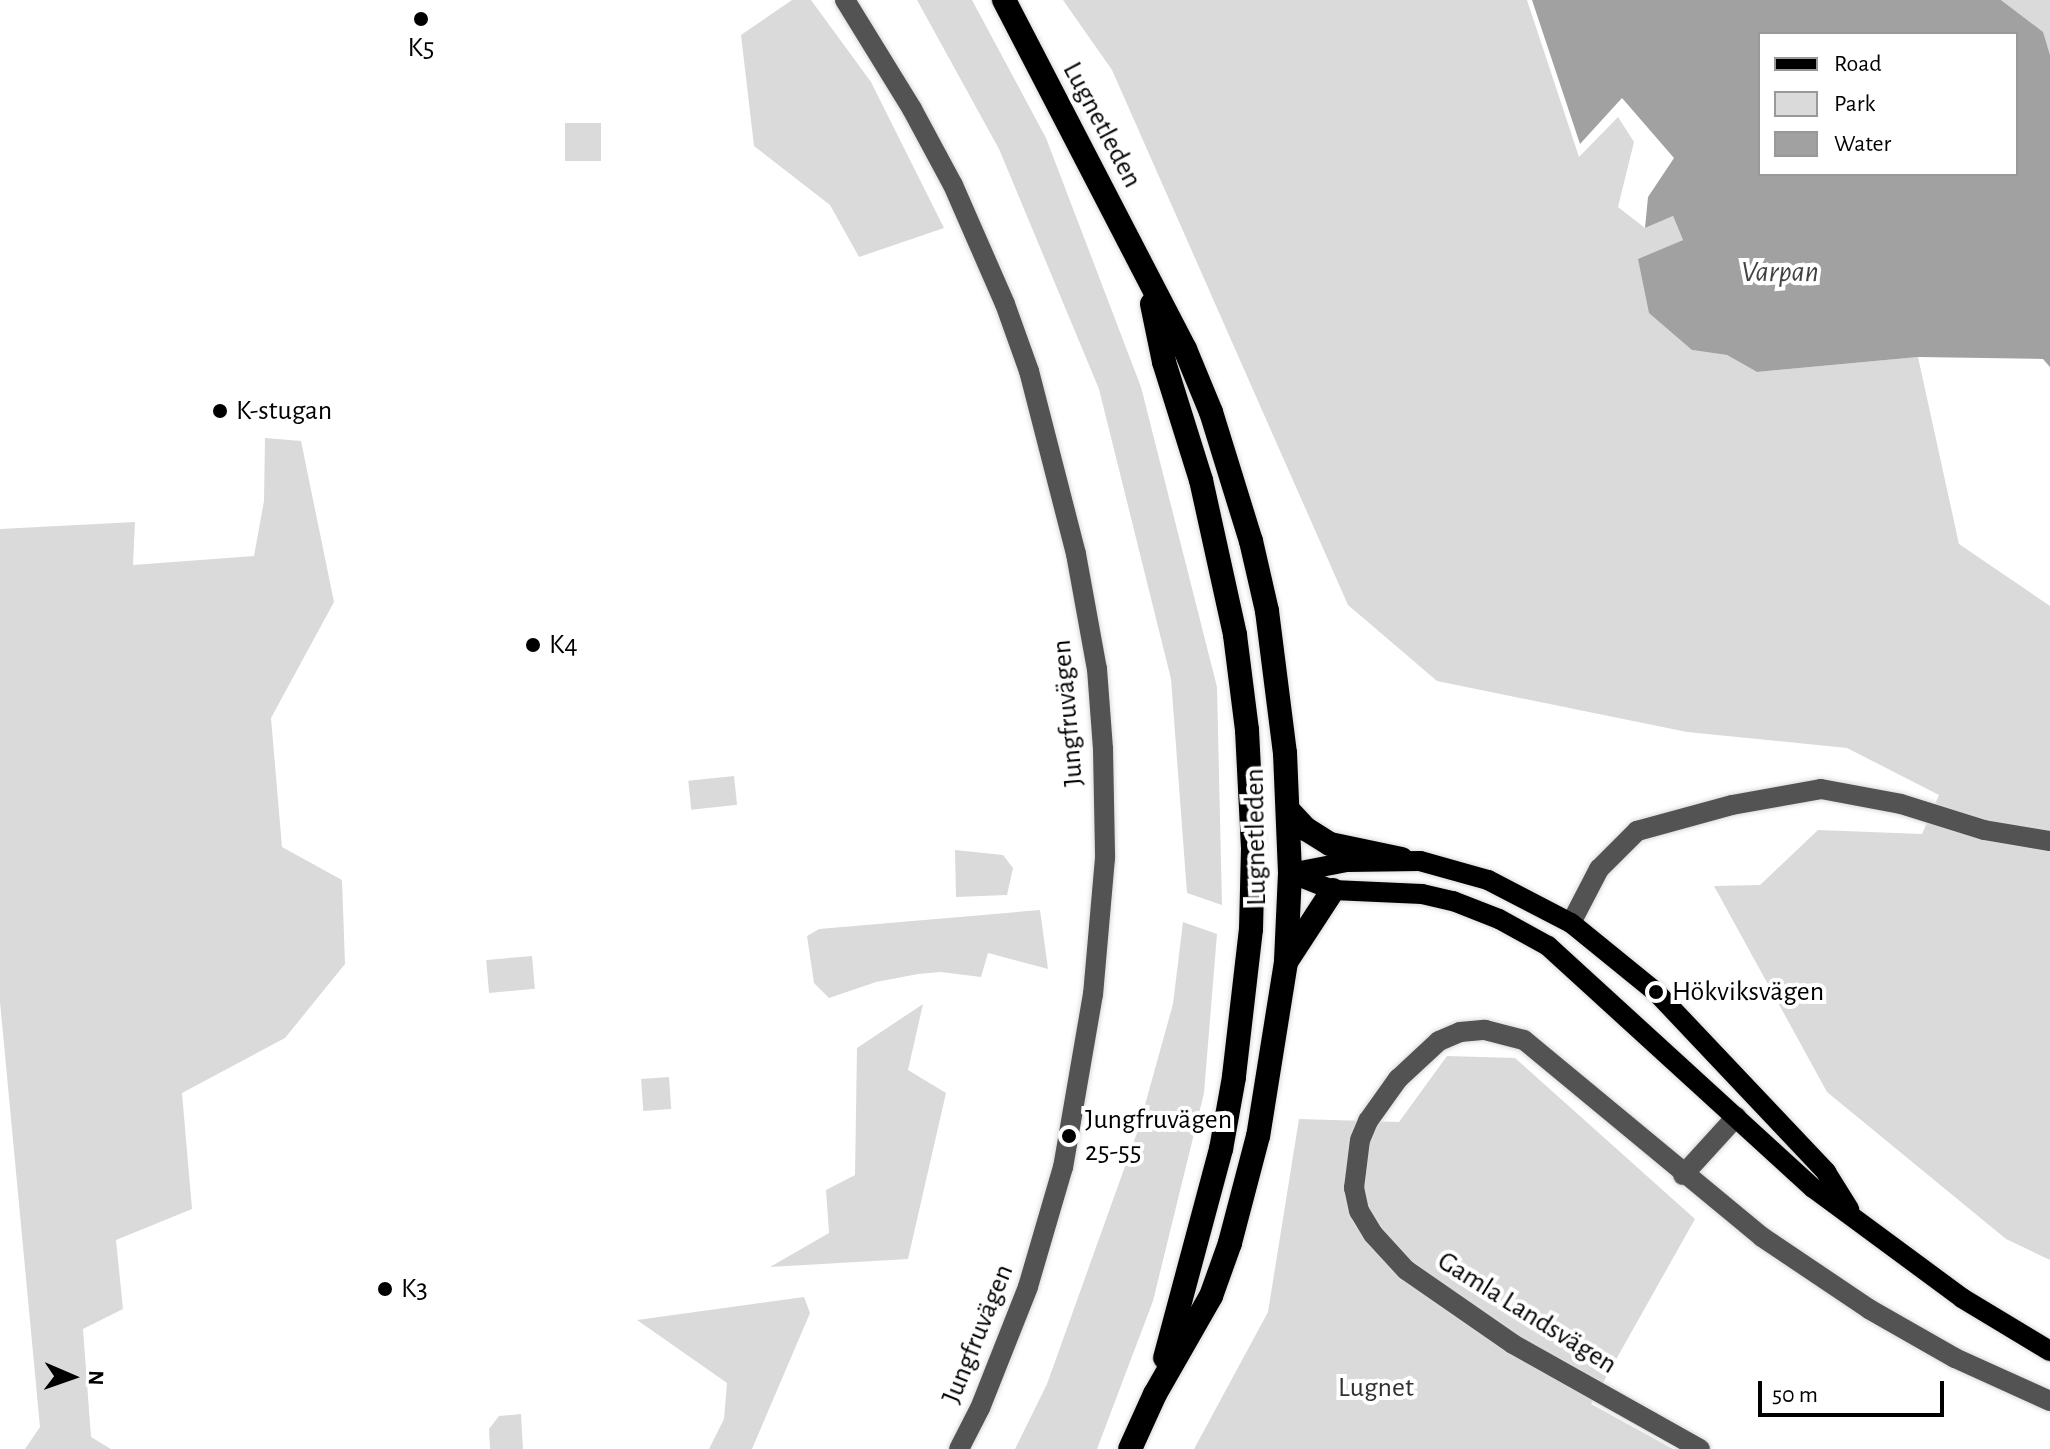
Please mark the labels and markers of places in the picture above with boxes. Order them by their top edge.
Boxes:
marker: K5 [412,10,430,28]
place label: K5 [407,31,435,65]
place label: K-stugan [236,394,332,428]
marker: K-stugan [211,402,229,420]
place label: K4 [549,628,578,662]
marker: K4 [524,636,542,654]
place label: Hökviksvägen [1672,975,1824,1009]
marker: Hökviksvägen [1647,983,1665,1001]
place label: Jungfruvägen 25-55 [1085,1103,1232,1169]
marker: Jungfruvägen 25-55 [1060,1127,1078,1145]
place label: K3 [401,1272,428,1306]
marker: K3 [376,1280,394,1298]

